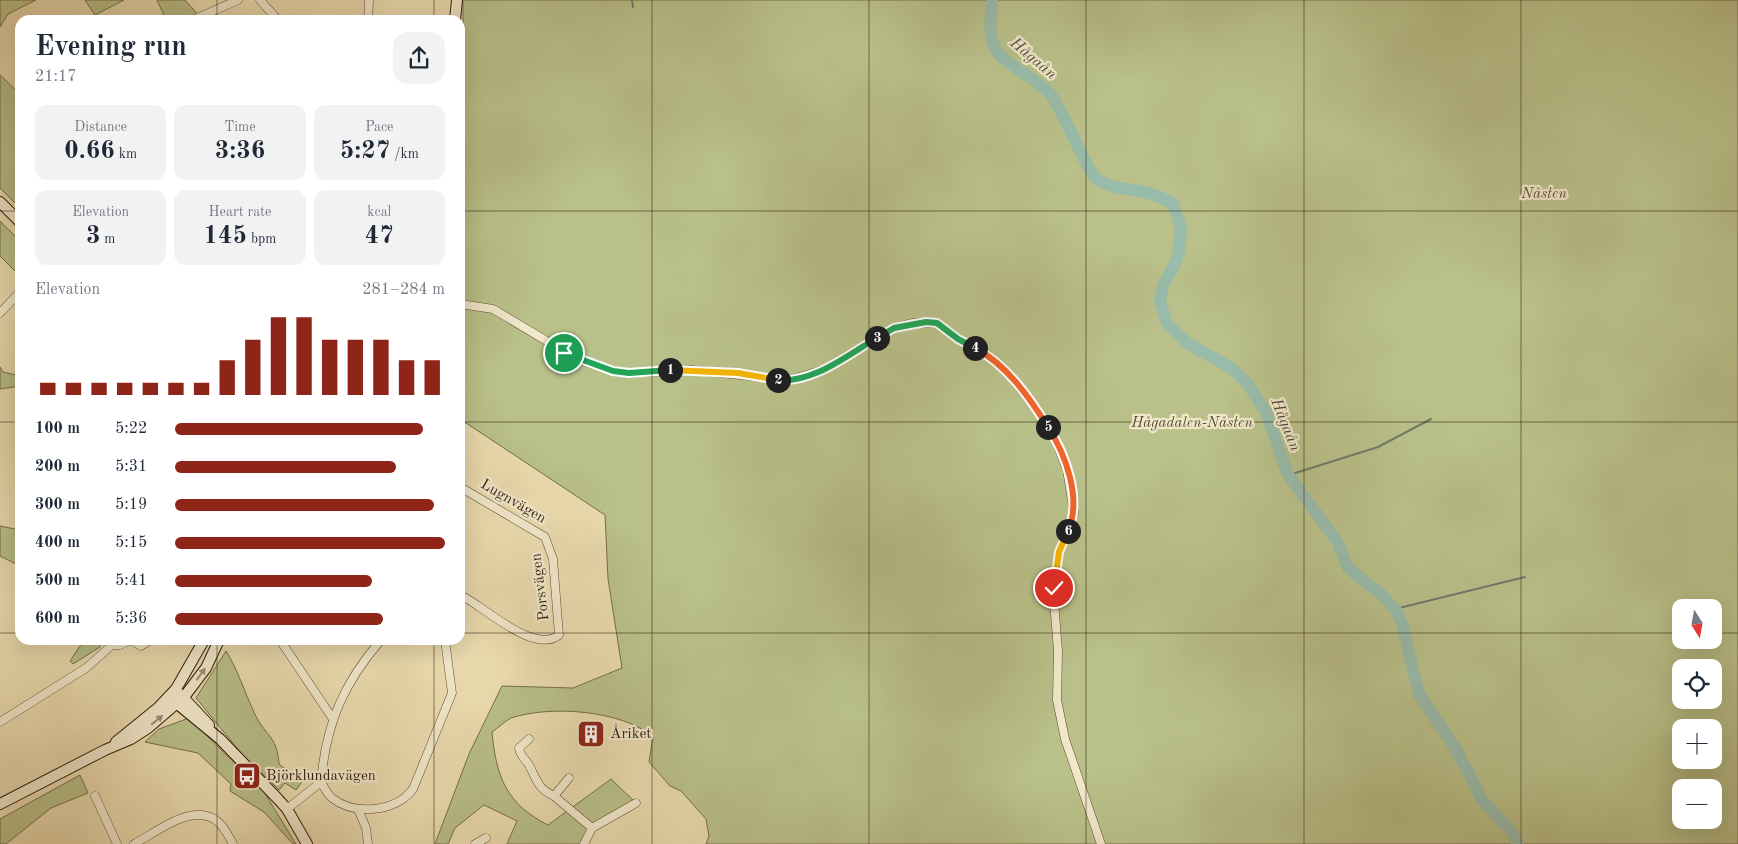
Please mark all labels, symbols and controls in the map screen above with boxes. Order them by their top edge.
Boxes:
button: share [393,32,445,84]
text: Evening run [35,34,187,62]
water label: Hågaån [1006,34,1059,83]
text: 21:17 [35,69,77,85]
text: Distance [74,120,127,134]
text: Time [224,120,256,134]
text: Pace [365,120,394,134]
text: 0.66 [64,139,115,164]
text: 3:36 [215,139,265,164]
text: 5:27 [340,139,390,164]
text: km [115,147,137,161]
text: /km [390,147,419,161]
park label: Nåsten [1520,187,1567,202]
text: Elevation [72,205,129,219]
text: Heart rate [209,205,271,219]
text: kcal [367,205,391,219]
text: 3 [86,224,100,249]
text: 145 [204,224,247,249]
text: 47 [365,224,394,249]
text: m [100,232,115,246]
text: bpm [247,232,276,246]
text: Elevation [35,282,100,298]
text: 281–284 m [362,282,445,298]
pin: 3 [864,326,890,350]
text: 3 [873,331,882,345]
pin [543,332,585,374]
pin: 4 [962,336,988,360]
icon: arrive [550,339,578,367]
text: 4 [971,341,980,355]
pin: 1 [658,358,682,382]
text: 1 [666,363,675,377]
pin: 2 [766,368,790,392]
text: 2 [774,373,783,387]
water label: Hågaån [1267,395,1303,454]
pin: 5 [1036,414,1060,440]
park label: Hågadalen-Nåsten [1130,416,1253,431]
text: 5 [1044,420,1053,434]
text: 100 m [35,421,80,437]
text: 5:22 [115,421,147,437]
text: 200 m [35,459,80,475]
text: 5:31 [115,459,147,475]
street label: Lugnvägen [478,477,548,527]
text: 300 m [35,497,80,513]
text: 5:19 [115,497,147,513]
pin: 6 [1056,518,1080,544]
text: 6 [1064,524,1073,538]
text: 400 m [35,535,80,551]
text: 5:15 [115,535,147,551]
street label: Porsvägen [529,552,553,622]
pin [1033,567,1075,609]
text: 500 m [35,573,80,589]
text: 5:41 [115,573,147,589]
icon: check [1040,574,1068,602]
north arrow [1672,599,1722,649]
map controls [1672,599,1722,829]
text: 600 m [35,611,80,627]
text: 5:36 [115,611,147,627]
button: locate [1672,659,1722,709]
one-way arrow [196,667,206,681]
one-way arrow [151,715,164,726]
building icon: Åriket [576,719,606,749]
button: + [1672,719,1722,769]
place label: Åriket [610,723,652,742]
bus stop icon: Björklundavägen [232,761,262,791]
place label: Björklundavägen [266,769,376,784]
button: − [1672,779,1722,829]

